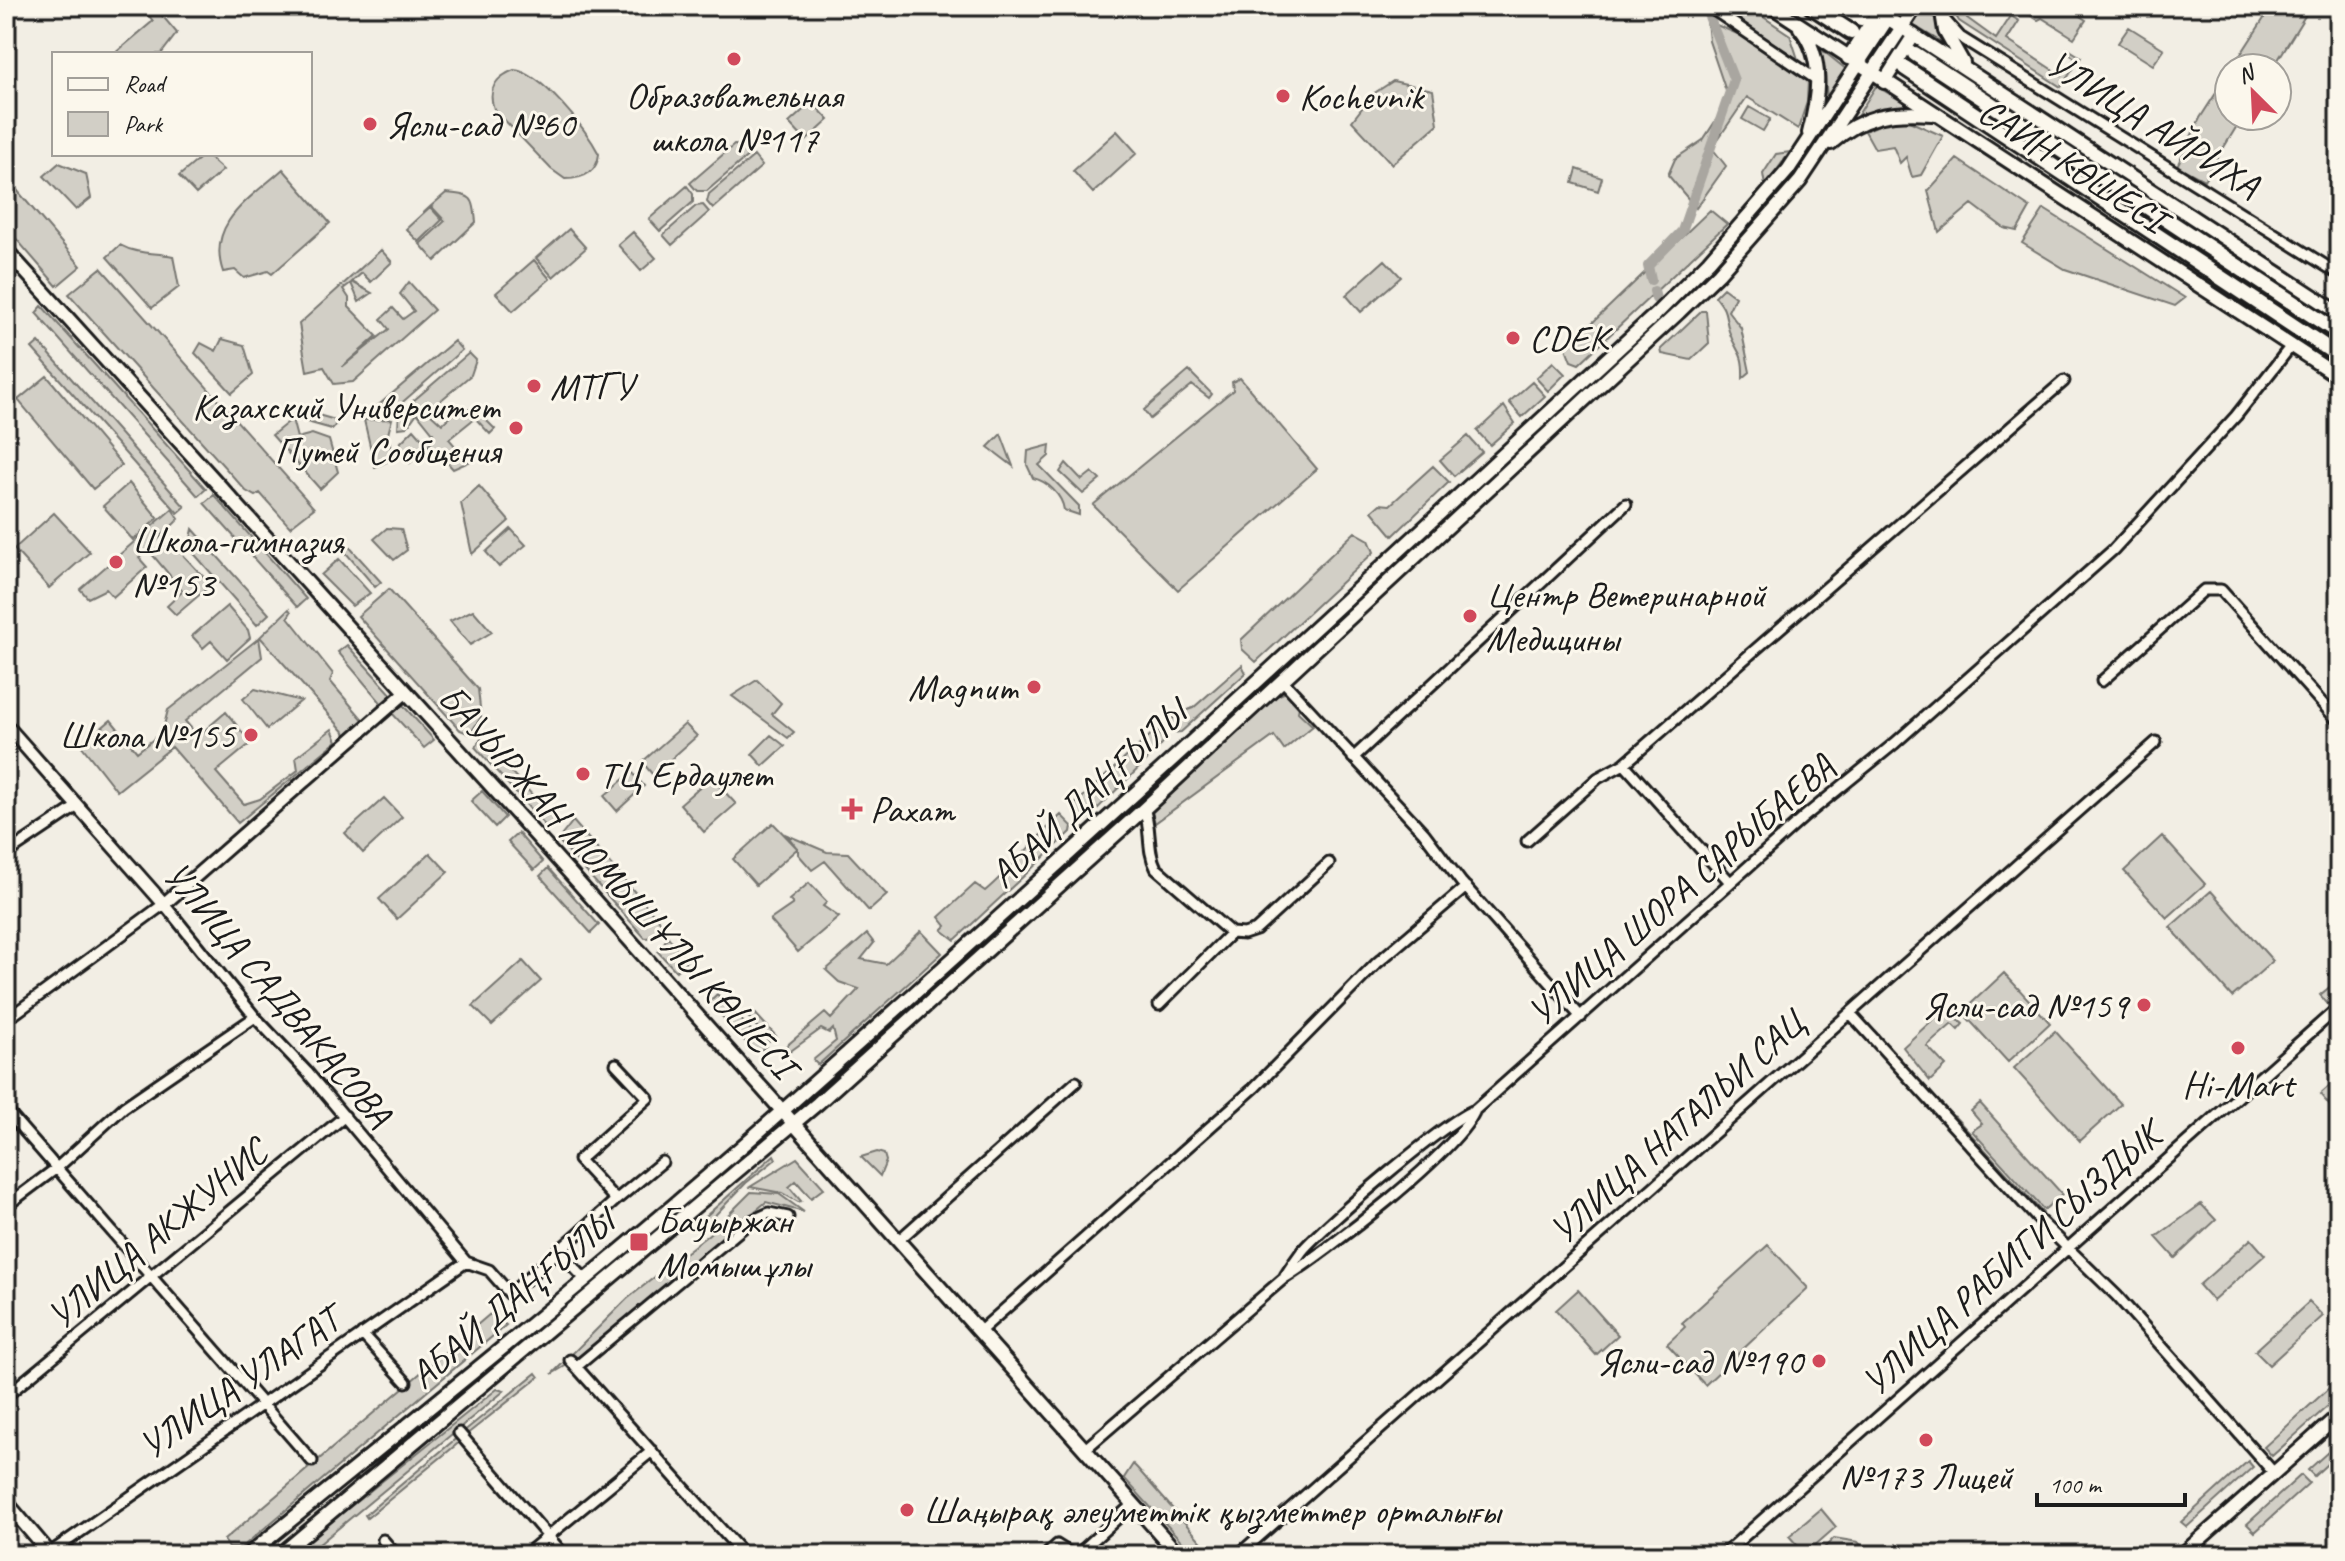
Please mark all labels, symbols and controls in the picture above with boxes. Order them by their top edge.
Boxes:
street label: УЛИЦА АЙРИХА [2038,40,2269,209]
marker: Образовательная школа №117 [725,50,743,68]
legend [52,52,312,156]
north arrow [2213,52,2293,132]
text: N [2233,58,2260,90]
text: Road [124,69,168,99]
place label: Образовательная школа №117 [626,72,845,163]
place label: Kochevnik [1299,73,1425,120]
marker: Kochevnik [1274,87,1292,105]
street label: САИН КӨШЕСІ [1970,87,2181,247]
place label: Ясли-сад №60 [386,101,578,148]
text: Park [124,109,164,139]
marker: Ясли-сад №60 [361,115,379,133]
place label: CDEK [1529,315,1614,362]
marker: CDEK [1504,329,1522,347]
place label: МТГУ [550,363,639,410]
marker: МТГУ [525,377,543,395]
place label: Казахский Университет Путей Сообщения [192,383,503,474]
marker: Казахский Университет Путей Сообщения [507,419,525,437]
place label: Школа-гимназия №153 [132,517,345,608]
marker: Школа-гимназия №153 [107,553,125,571]
place label: Центр Ветеринарной Медицины [1486,571,1768,662]
marker: Центр Ветеринарной Медицины [1461,607,1479,625]
place label: Magnum [908,664,1020,711]
street label: БАУЫРЖАН МОМЫШҰЛЫ КӨШЕСІ [428,675,811,1093]
marker: Magnum [1025,678,1043,696]
street label: АБАЙ ДАҢҒЫЛЫ [979,686,1201,898]
place label: Школа №155 [59,712,237,759]
marker: Школа №155 [242,726,260,744]
street label: УЛИЦА ШОРА САРЫБАЕВА [1518,743,1845,1036]
place label: ТЦ Ердаулет [599,751,774,798]
marker: ТЦ Ердаулет [574,765,592,783]
place label: Рахат [870,786,957,833]
marker: Рахат [841,798,863,820]
street label: УЛИЦА САДВАКАСОВА [153,852,403,1137]
place label: Ясли-сад №159 [1922,982,2131,1029]
marker: Ясли-сад №159 [2135,996,2153,1014]
street label: УЛИЦА НАТАЛЬИ САЦ [1540,998,1817,1254]
marker: Hi-Mart [2229,1039,2247,1057]
place label: Hi-Mart [2182,1061,2297,1108]
street label: УЛИЦА РАБИГИ СЫЗДЫК [1852,1108,2175,1406]
street label: УЛИЦА АКЖУНИС [38,1126,280,1339]
street label: АБАЙ ДАҢҒЫЛЫ [400,1196,629,1398]
place label: Бауыржан Момышұлы [657,1197,814,1288]
marker: Бауыржан Момышұлы [628,1231,650,1253]
street label: УЛИЦА УЛАГАТ [130,1291,356,1469]
place label: Ясли-сад №190 [1597,1338,1806,1385]
marker: Ясли-сад №190 [1810,1352,1828,1370]
marker: №173 Лицей [1917,1431,1935,1449]
place label: №173 Лицей [1840,1453,2015,1500]
scale bar [2037,1457,2185,1507]
text: 100 m [2049,1470,2103,1500]
place label: Шаңырақ әлеуметтік қызметтер орталығы [923,1487,1503,1534]
marker: Шаңырақ әлеуметтік қызметтер орталығы [898,1501,916,1519]

